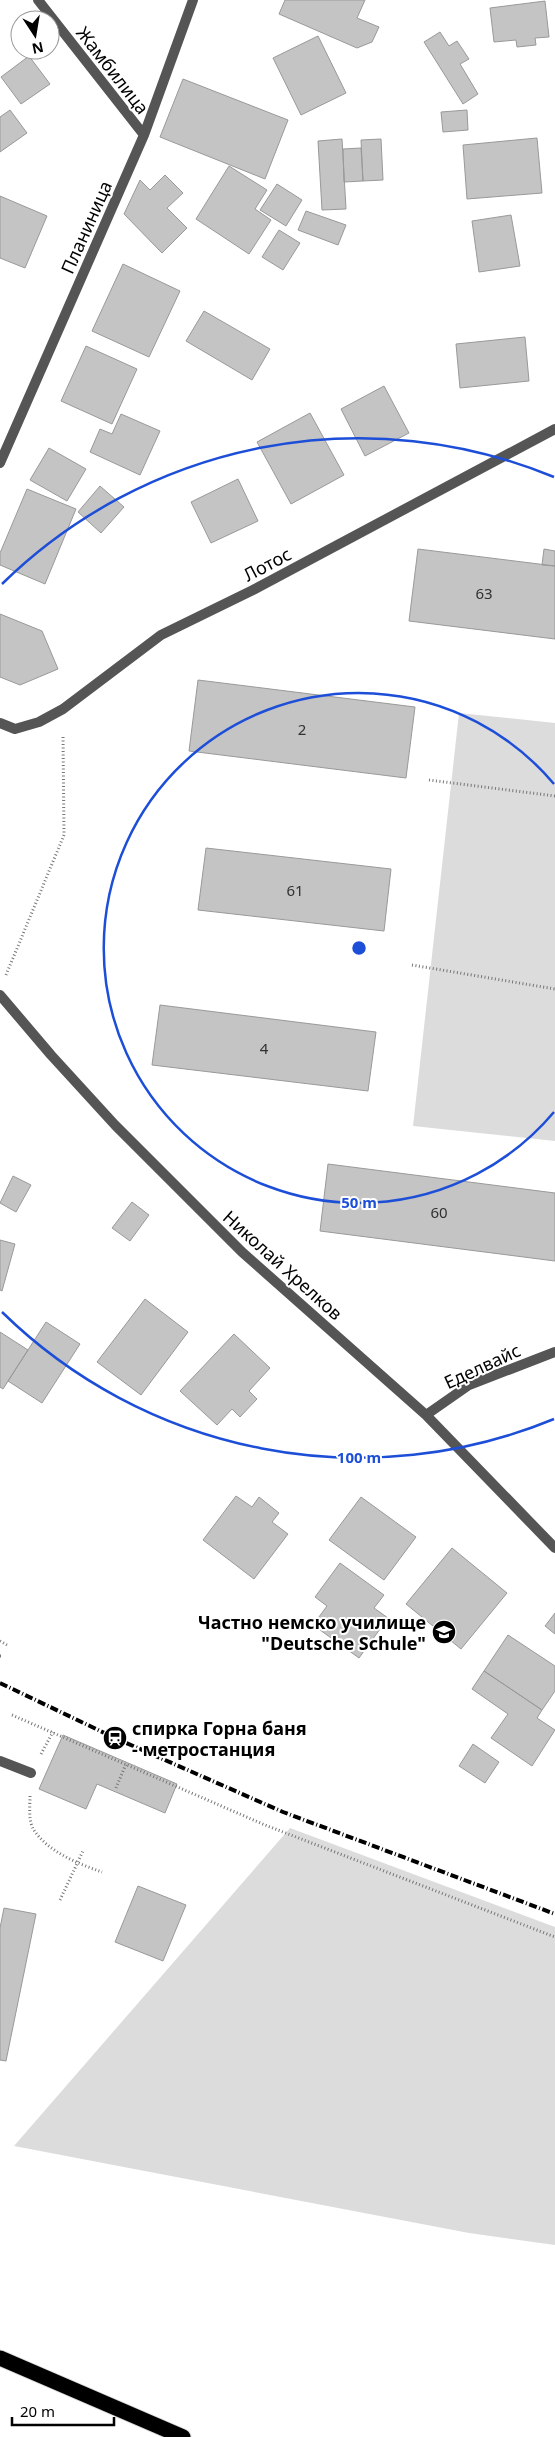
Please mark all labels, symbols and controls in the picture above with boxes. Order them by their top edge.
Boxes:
north arrow [10,10,60,60]
street label: Жамбилица [71,21,155,119]
text: N [30,38,45,59]
street label: Планиница [55,177,117,277]
street label: Лотос [239,541,295,587]
house number: 63 [475,583,493,603]
house number: 2 [298,719,306,739]
house number: 61 [286,880,304,900]
centre of rings [350,939,368,957]
house number: 4 [260,1038,269,1058]
text: 50 m [341,1192,377,1212]
house number: 60 [430,1202,448,1222]
street label: Николай Хрелков [218,1205,348,1325]
street label: Еделвайс [440,1338,524,1394]
text: 100 m [337,1447,381,1467]
place label: Частно немско училище "Deutsche Schule" [198,1610,426,1655]
school or university icon: Частно немско училище "Deutsche Schule" [431,1619,457,1645]
place label: спирка Горна баня - метростанция [132,1716,307,1761]
station icon: спирка Горна баня - метростанция [102,1725,128,1751]
scale bar [12,2394,115,2426]
text: 20 m [20,2401,55,2421]

